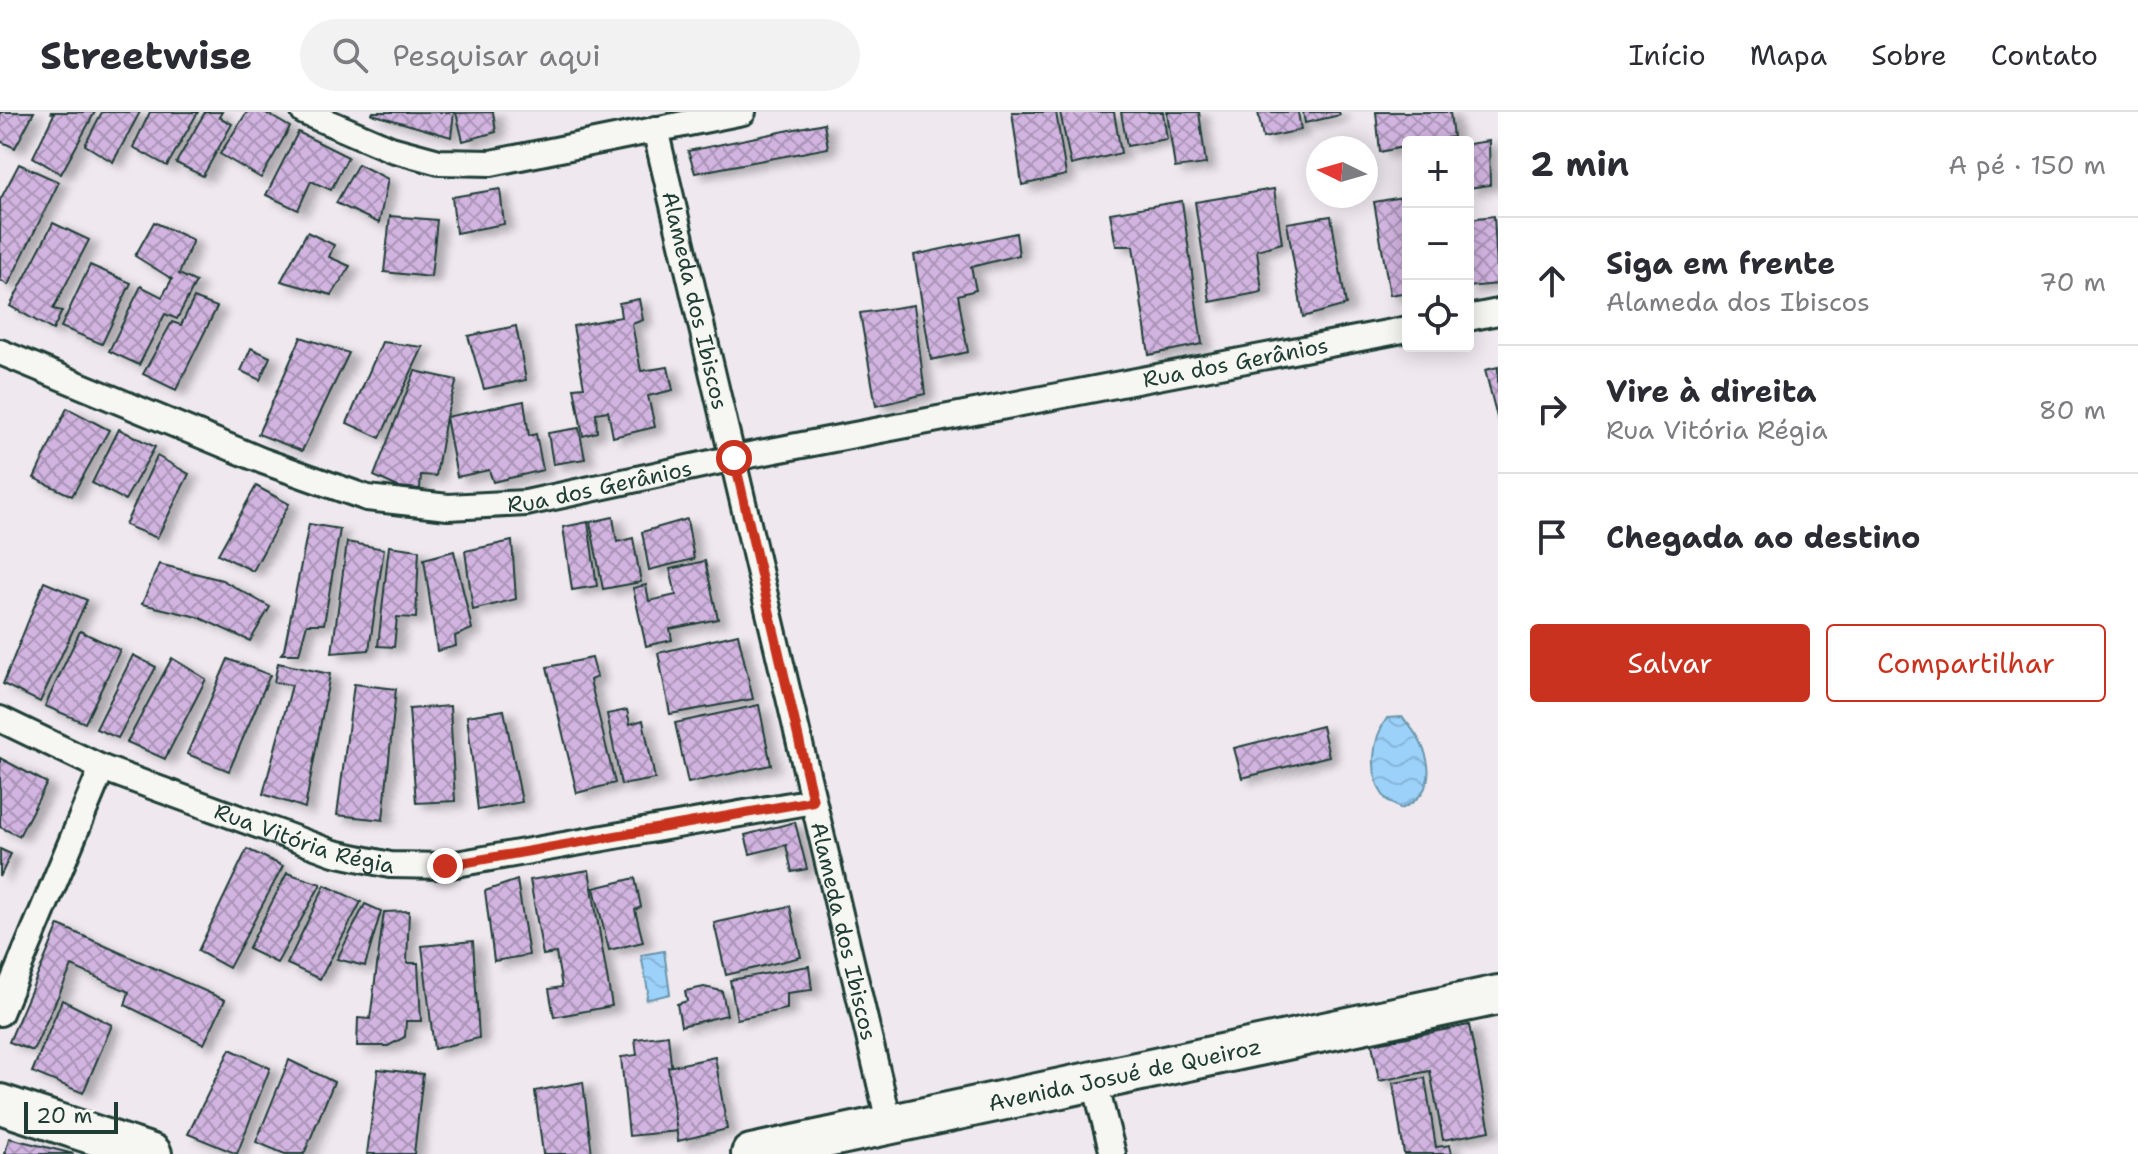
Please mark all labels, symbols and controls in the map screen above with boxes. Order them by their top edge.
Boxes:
search box [300,19,860,91]
text: Streetwise [40,30,252,81]
icon: search [328,33,372,77]
text: Pesquisar aqui [392,35,601,76]
text: Início [1629,36,1706,74]
text: Mapa [1750,36,1827,74]
text: Sobre [1871,36,1947,74]
text: Contato [1991,36,2098,74]
north arrow [1306,136,1378,208]
map controls [1402,136,1474,352]
button: + [1402,136,1474,208]
text: 2 min [1530,141,1629,187]
text: A pé · 150 m [1948,147,2106,182]
street label: Alameda dos Ibiscos [656,188,735,412]
button: − [1402,208,1474,280]
text: Siga em frente [1606,243,1835,284]
icon: ahead [1530,259,1574,303]
text: 70 m [2039,264,2106,299]
button: locate [1402,280,1474,352]
text: Alameda dos Ibiscos [1606,284,1870,319]
street label: Rua dos Gerânios [1140,330,1330,394]
text: Vire à direita [1606,371,1817,412]
icon: right [1530,387,1574,431]
text: 80 m [2039,392,2106,427]
text: Rua Vitória Régia [1606,412,1828,447]
route start [716,440,752,476]
street label: Rua dos Gerânios [507,453,695,518]
icon: arrive [1530,515,1574,559]
text: Chegada ao destino [1606,517,1921,558]
button: Salvar [1530,624,1810,702]
button: Compartilhar [1826,624,2106,702]
street label: Rua Vitória Régia [211,796,398,880]
street label: Alameda dos Ibiscos [804,819,884,1043]
route end [427,848,463,884]
street label: Avenida Josué de Queiroz [986,1031,1264,1118]
scale bar [24,1098,118,1134]
text: 20 m [36,1101,93,1130]

